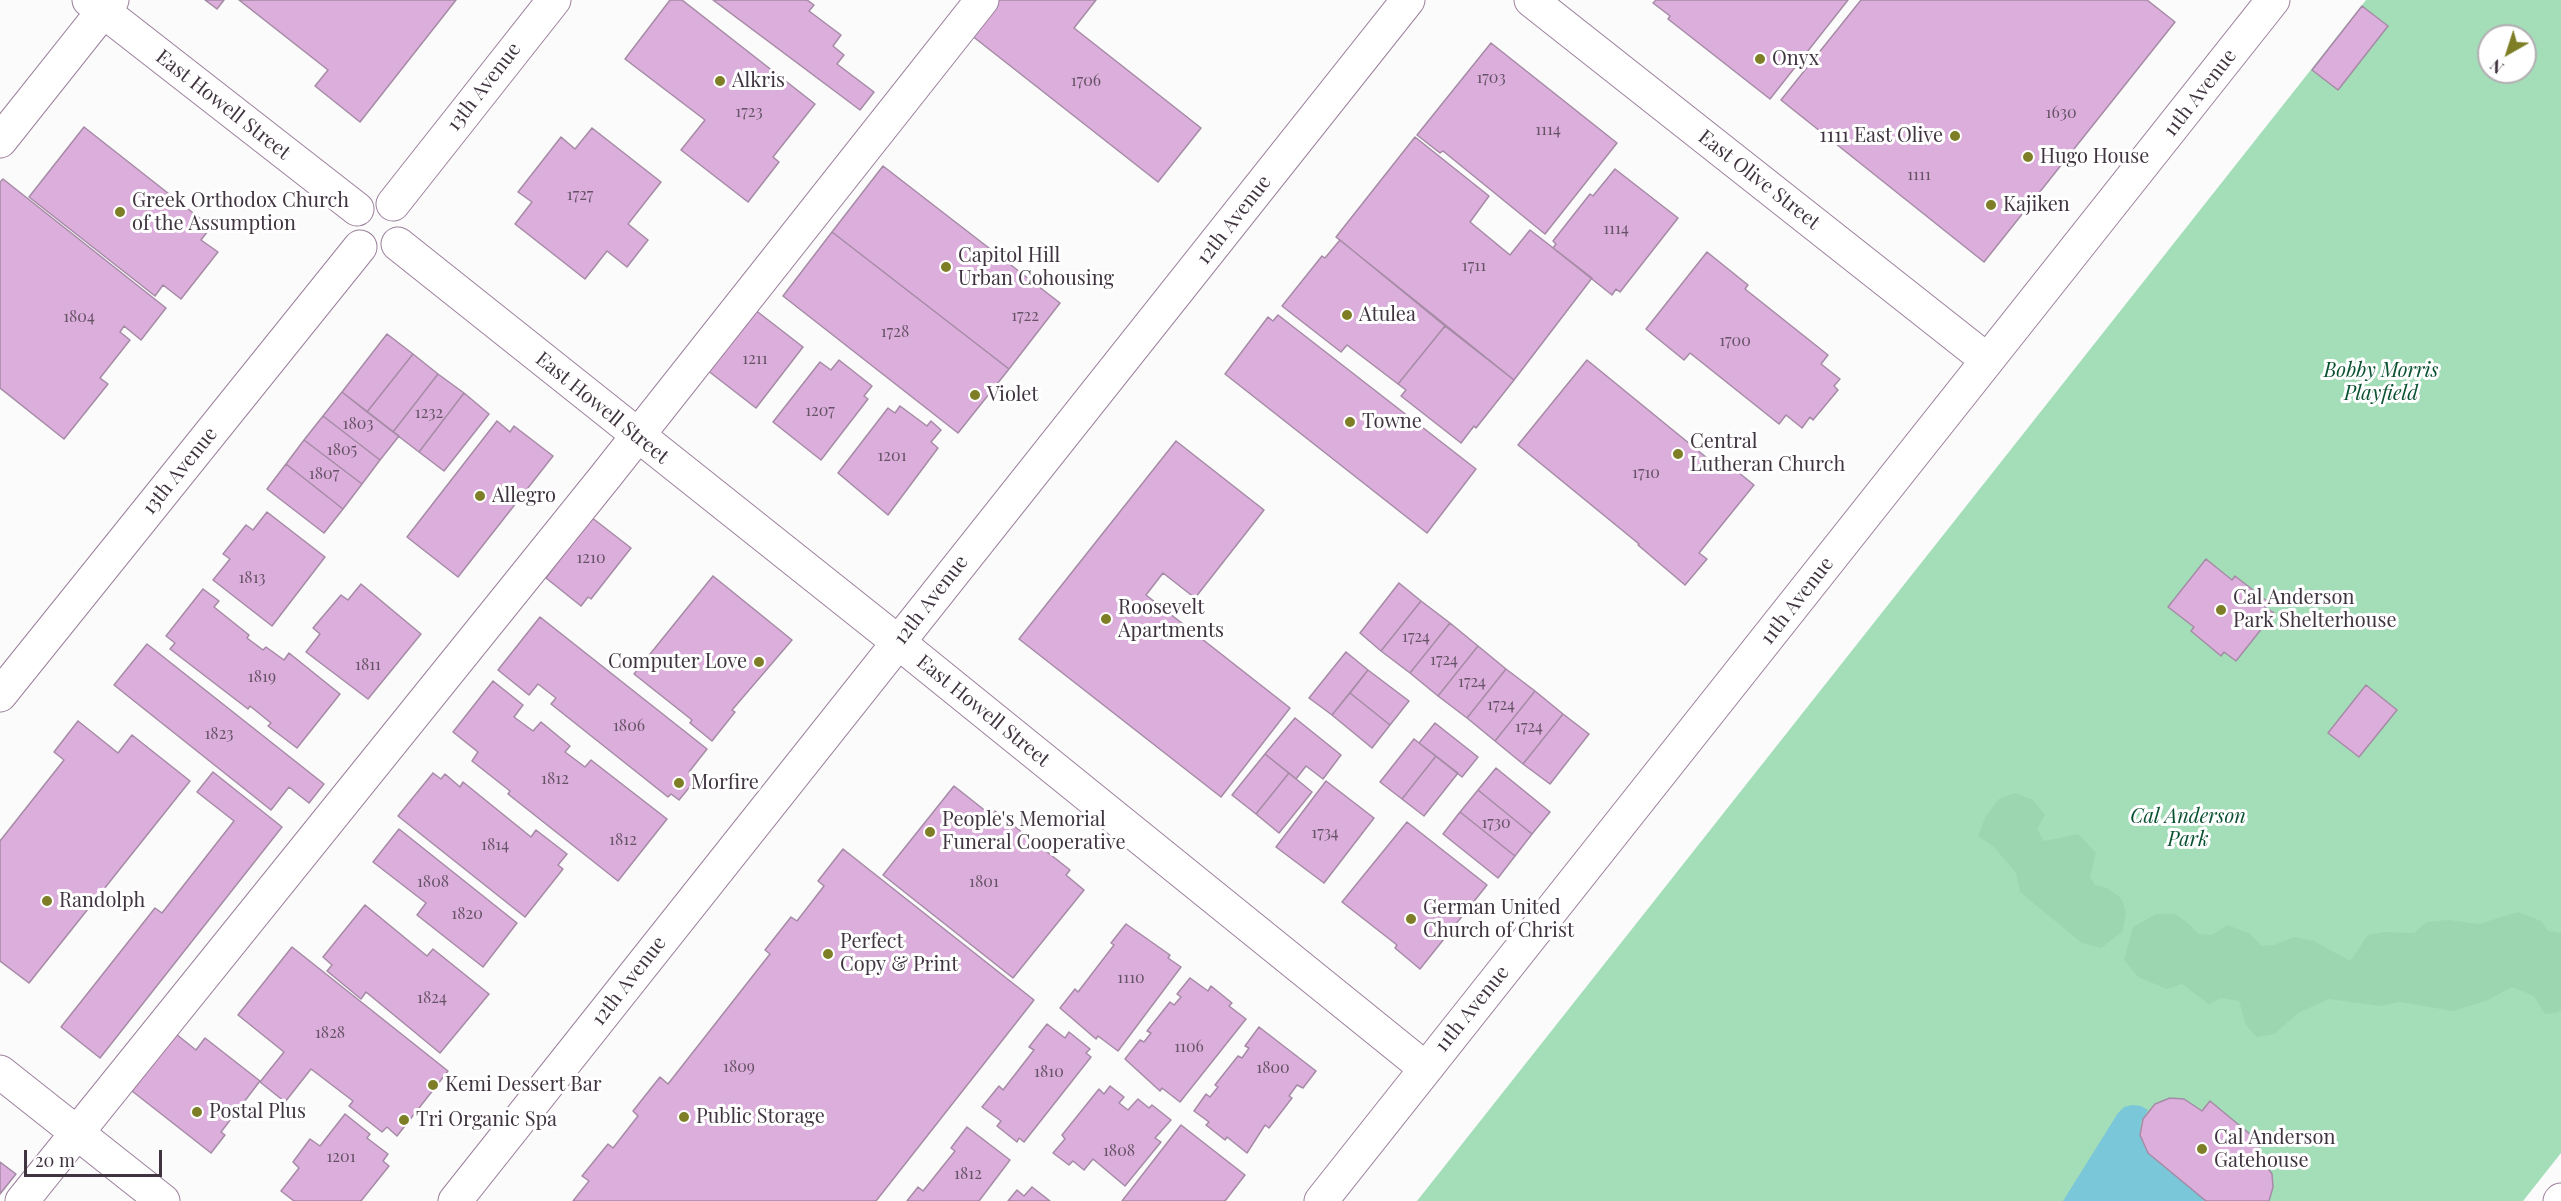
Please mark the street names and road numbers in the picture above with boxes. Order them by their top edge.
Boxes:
street label: 13th Avenue [442,38,526,136]
street label: 11th Avenue [2158,44,2242,142]
street label: East Howell Street [151,45,295,165]
street label: East Olive Street [1693,125,1825,235]
street label: 12th Avenue [1192,171,1276,269]
street label: East Howell Street [531,347,673,469]
street label: 13th Avenue [137,422,223,520]
street label: 12th Avenue [889,551,973,649]
street label: 11th Avenue [1755,552,1839,650]
street label: East Howell Street [912,650,1054,772]
street label: 12th Avenue [587,932,671,1030]
street label: 11th Avenue [1430,961,1514,1057]

